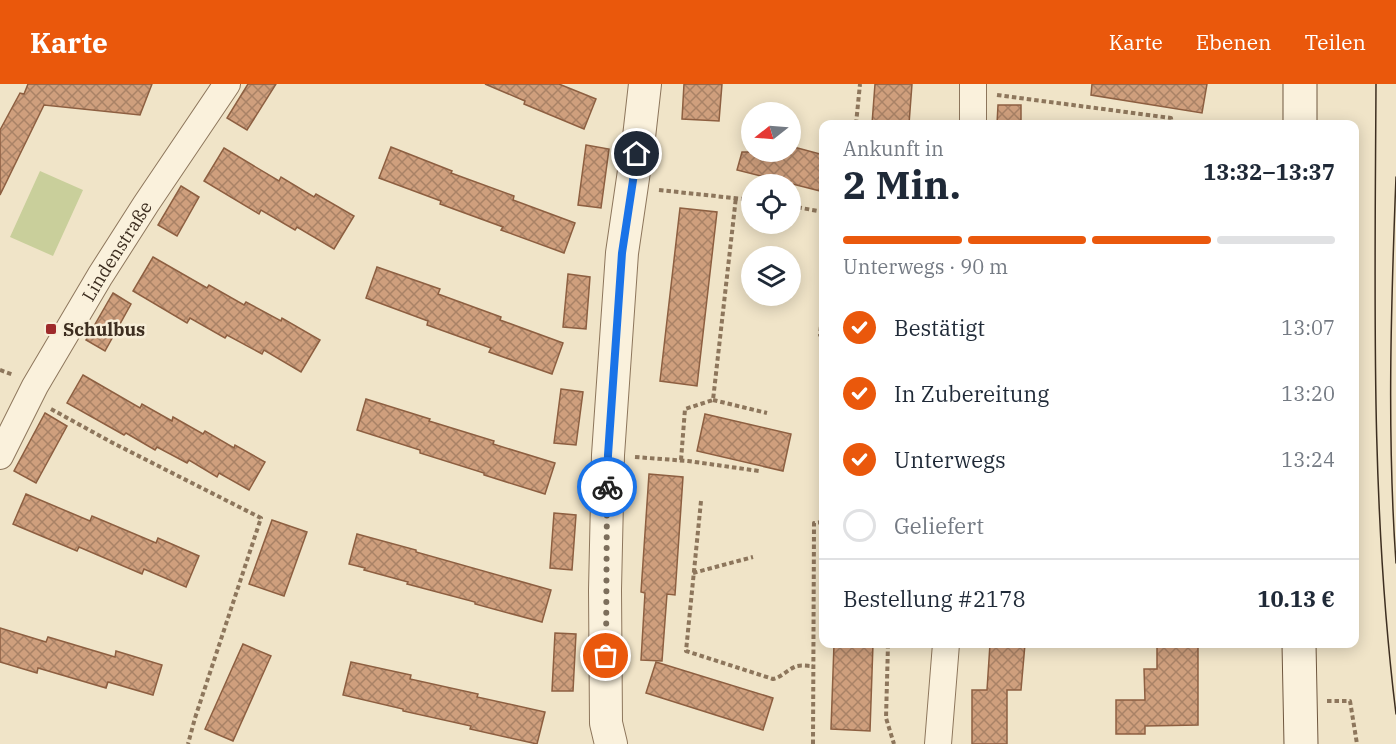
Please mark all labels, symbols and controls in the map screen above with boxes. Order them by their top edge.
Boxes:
text: Karte [30,24,108,61]
text: Karte [1109,28,1163,56]
text: Ebenen [1196,28,1271,56]
text: Teilen [1304,28,1366,56]
north arrow [741,102,801,162]
map controls [741,102,801,306]
pin [611,128,662,179]
text: Ankunft in [843,135,944,162]
icon: home [620,137,653,170]
text: 13:32–13:37 [1203,157,1335,186]
text: 2 Min. [843,159,961,210]
button: locate [741,174,801,234]
street label: Lindenstraße [76,196,157,305]
button: layers [741,246,801,306]
text: Unterwegs · 90 m [843,253,1008,280]
icon: check [843,311,876,344]
text: Bestätigt [894,313,985,342]
text: 13:07 [1281,314,1335,341]
place label: Schulbus [63,318,145,341]
marker: Schulbus [44,322,58,336]
icon: check [843,377,876,410]
text: In Zubereitung [894,379,1049,408]
text: 13:20 [1281,380,1335,407]
icon: check [843,443,876,476]
text: Unterwegs [894,445,1006,474]
text: 13:24 [1281,446,1335,473]
courier [577,457,637,517]
icon: bike [591,471,624,504]
text: Geliefert [894,511,984,540]
text: Bestellung #2178 [843,584,1026,613]
text: 10.13 € [1257,584,1335,613]
pin [580,630,631,681]
icon: bag [589,639,622,672]

